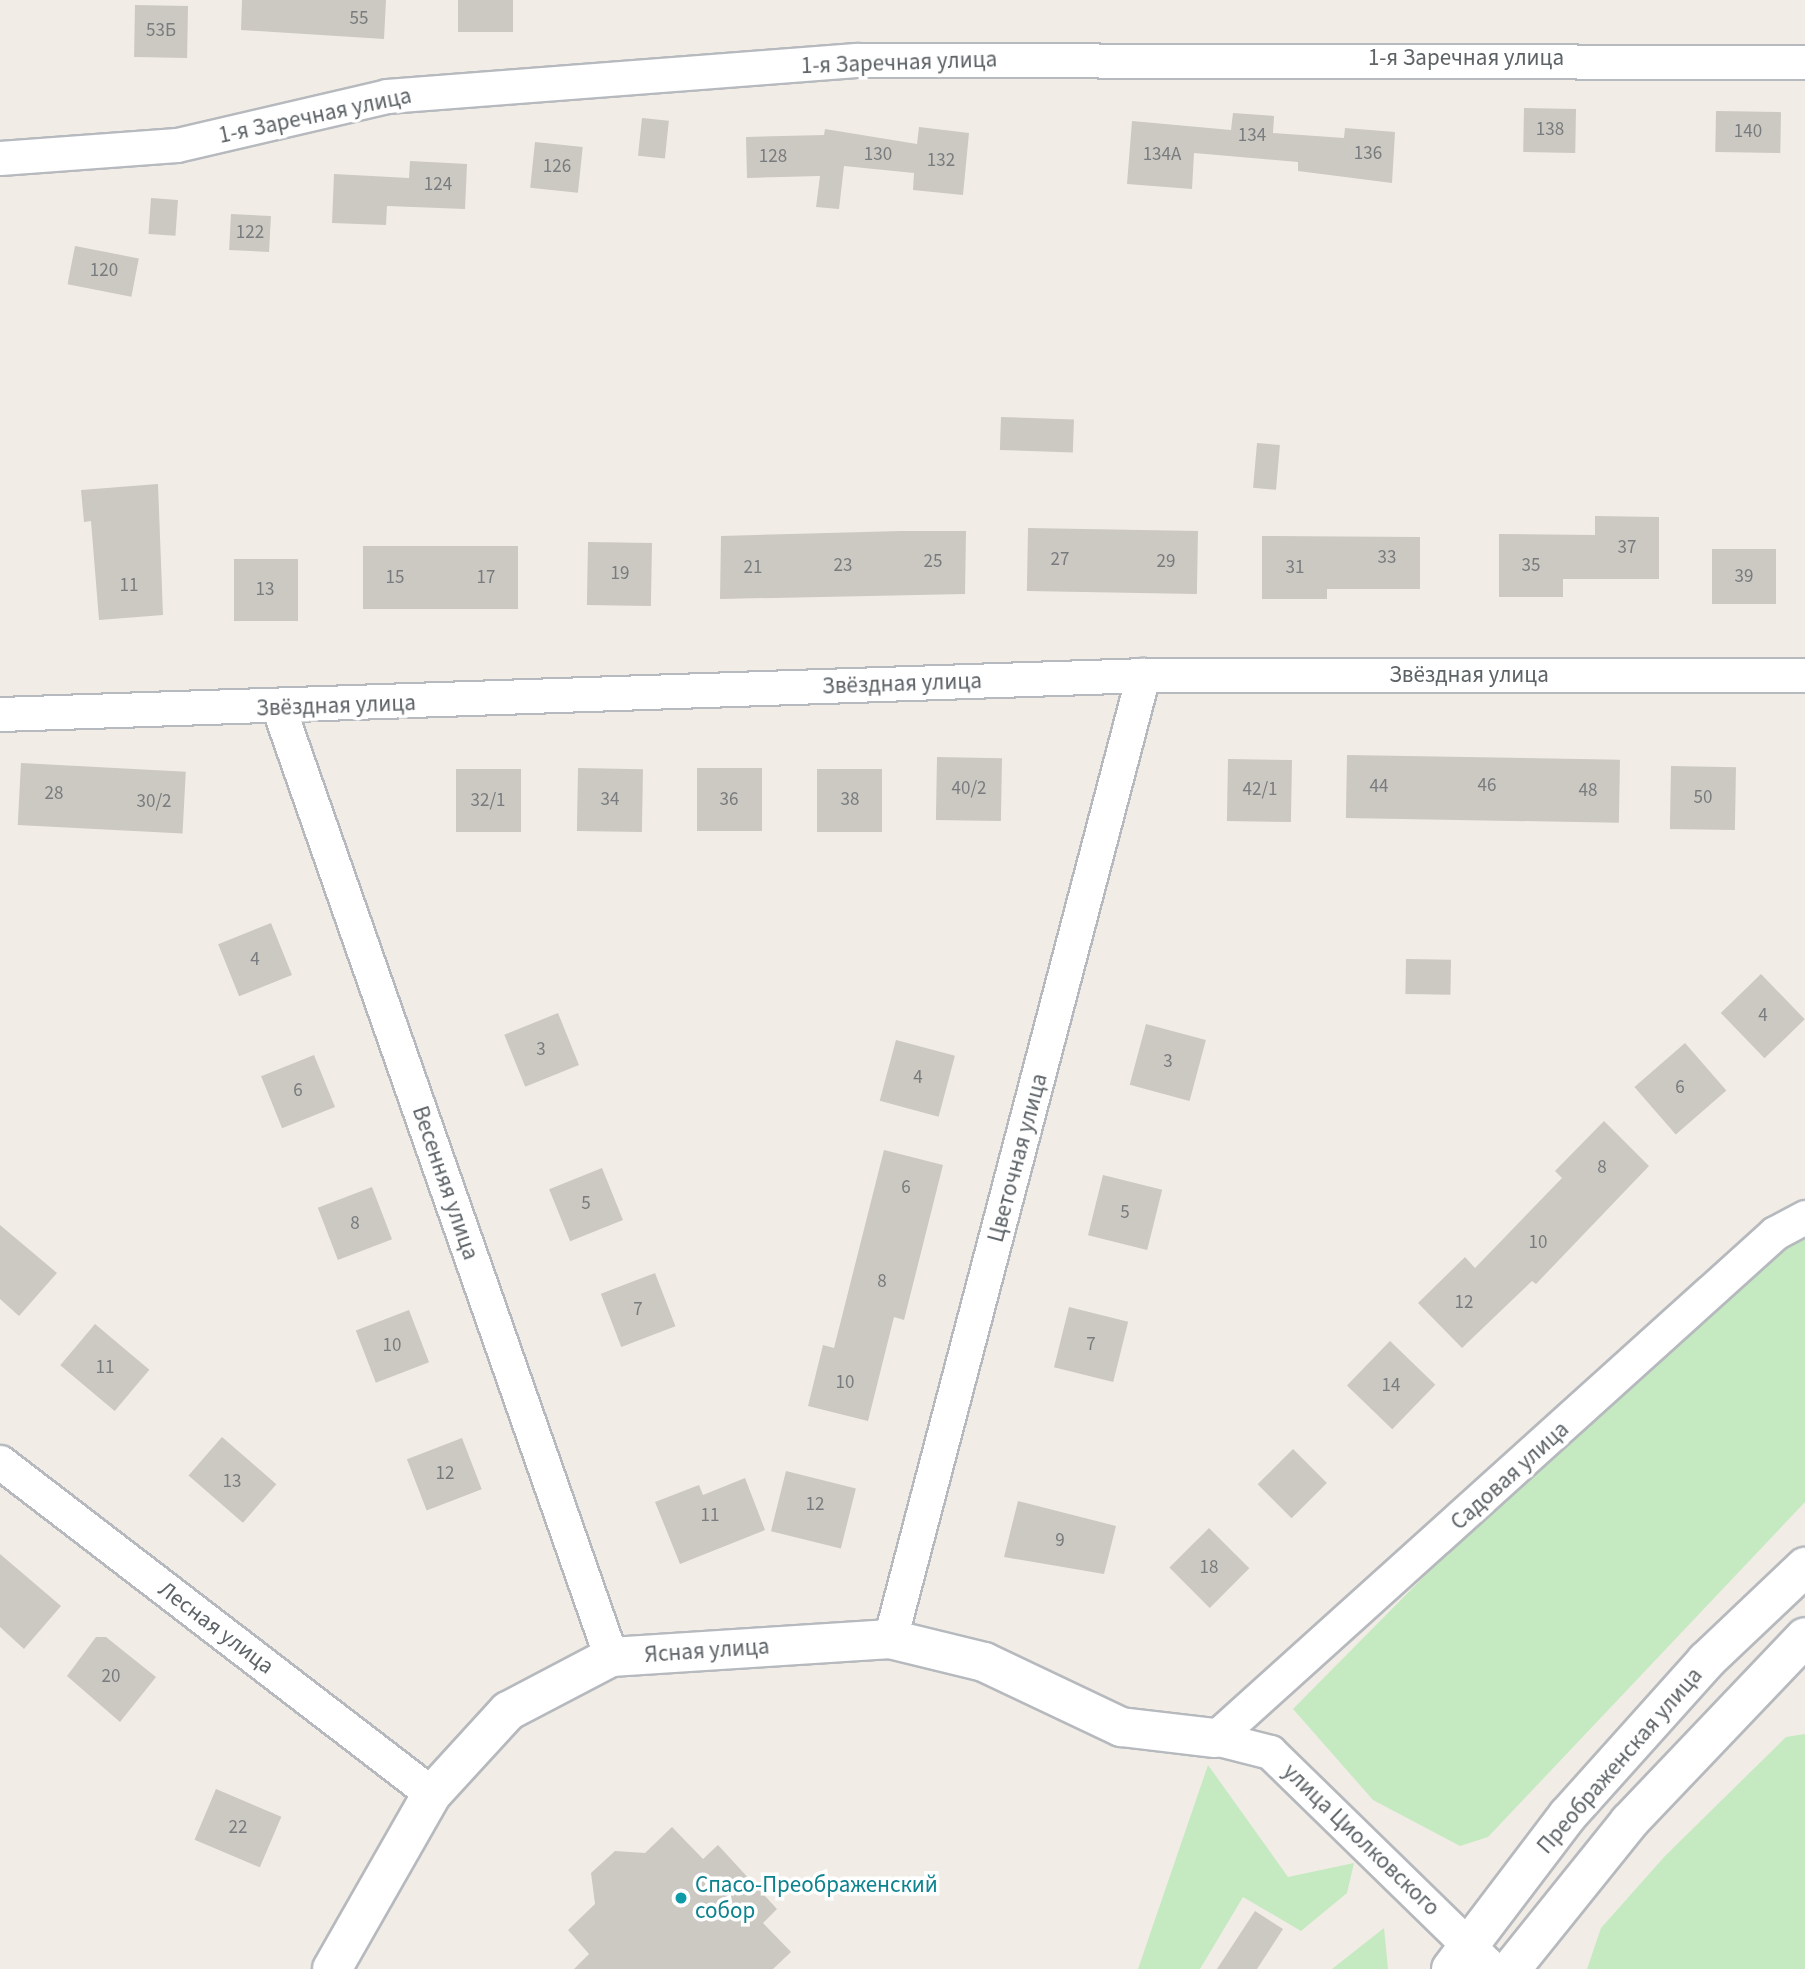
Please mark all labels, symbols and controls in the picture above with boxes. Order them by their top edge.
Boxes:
house number: 55 [350,8,368,30]
house number: 53Б [146,20,176,42]
street label: 1-я Заречная улица [1368,44,1564,72]
street label: 1-я Заречная улица [800,46,998,80]
street label: 1-я Заречная улица [216,82,414,150]
house number: 138 [1536,119,1564,141]
house number: 140 [1734,121,1762,143]
house number: 134 [1238,125,1266,147]
house number: 136 [1354,143,1382,165]
house number: 130 [864,144,892,166]
house number: 134А [1143,144,1181,166]
house number: 128 [759,146,787,168]
house number: 132 [927,150,955,172]
house number: 126 [543,156,571,178]
house number: 124 [424,174,452,196]
house number: 122 [236,222,264,244]
house number: 120 [90,260,118,282]
house number: 37 [1618,537,1636,559]
house number: 33 [1378,547,1396,569]
house number: 27 [1051,549,1069,571]
house number: 25 [924,551,942,573]
house number: 29 [1157,551,1175,573]
house number: 23 [834,555,852,577]
house number: 35 [1522,555,1540,577]
house number: 21 [744,557,762,579]
house number: 31 [1286,557,1304,579]
house number: 19 [611,563,629,585]
house number: 39 [1735,566,1753,588]
house number: 15 [386,567,404,589]
house number: 17 [477,567,495,589]
house number: 11 [120,575,138,597]
house number: 13 [256,579,274,601]
street label: Звёздная улица [1389,661,1549,689]
street label: Звёздная улица [822,667,982,701]
street label: Звёздная улица [256,689,416,723]
house number: 46 [1478,775,1496,797]
house number: 44 [1370,776,1388,798]
house number: 40/2 [952,778,986,800]
house number: 42/1 [1243,779,1277,801]
house number: 48 [1579,780,1597,802]
house number: 28 [45,783,63,805]
house number: 50 [1694,787,1712,809]
house number: 34 [601,789,619,811]
house number: 36 [720,789,738,811]
house number: 38 [841,789,859,811]
house number: 32/1 [471,790,505,812]
house number: 30/2 [137,791,171,813]
house number: 4 [250,949,260,971]
house number: 4 [1758,1005,1768,1027]
house number: 3 [536,1039,546,1061]
house number: 3 [1163,1051,1173,1073]
house number: 4 [913,1067,923,1089]
street label: Цветочная улица [982,1071,1054,1245]
house number: 6 [1675,1077,1685,1099]
house number: 6 [293,1080,303,1102]
street label: Весенняя улица [406,1102,484,1264]
house number: 8 [1597,1157,1607,1179]
house number: 6 [901,1177,911,1199]
house number: 5 [581,1193,591,1215]
house number: 5 [1120,1202,1130,1224]
house number: 8 [350,1213,360,1235]
house number: 10 [1529,1232,1547,1254]
house number: 8 [877,1271,887,1293]
house number: 12 [1455,1292,1473,1314]
house number: 7 [633,1299,643,1321]
house number: 7 [1086,1334,1096,1356]
house number: 10 [383,1335,401,1357]
house number: 11 [96,1357,114,1379]
house number: 10 [836,1372,854,1394]
house number: 14 [1382,1375,1400,1397]
street label: Садовая улица [1445,1416,1575,1536]
house number: 12 [436,1463,454,1485]
house number: 13 [223,1471,241,1493]
house number: 12 [806,1494,824,1516]
house number: 11 [701,1505,719,1527]
house number: 9 [1055,1530,1065,1552]
house number: 18 [1200,1557,1218,1579]
street label: Лесная улица [153,1576,279,1680]
street label: Ясная улица [644,1633,770,1669]
street label: Преображенская улица [1532,1662,1708,1860]
house number: 20 [102,1666,120,1688]
street label: улица Циолковского [1277,1758,1445,1922]
house number: 22 [229,1817,247,1839]
place label: Спасо-Преображенский собор [695,1871,938,1925]
marker: Спасо-Преображенский собор [673,1890,689,1906]

